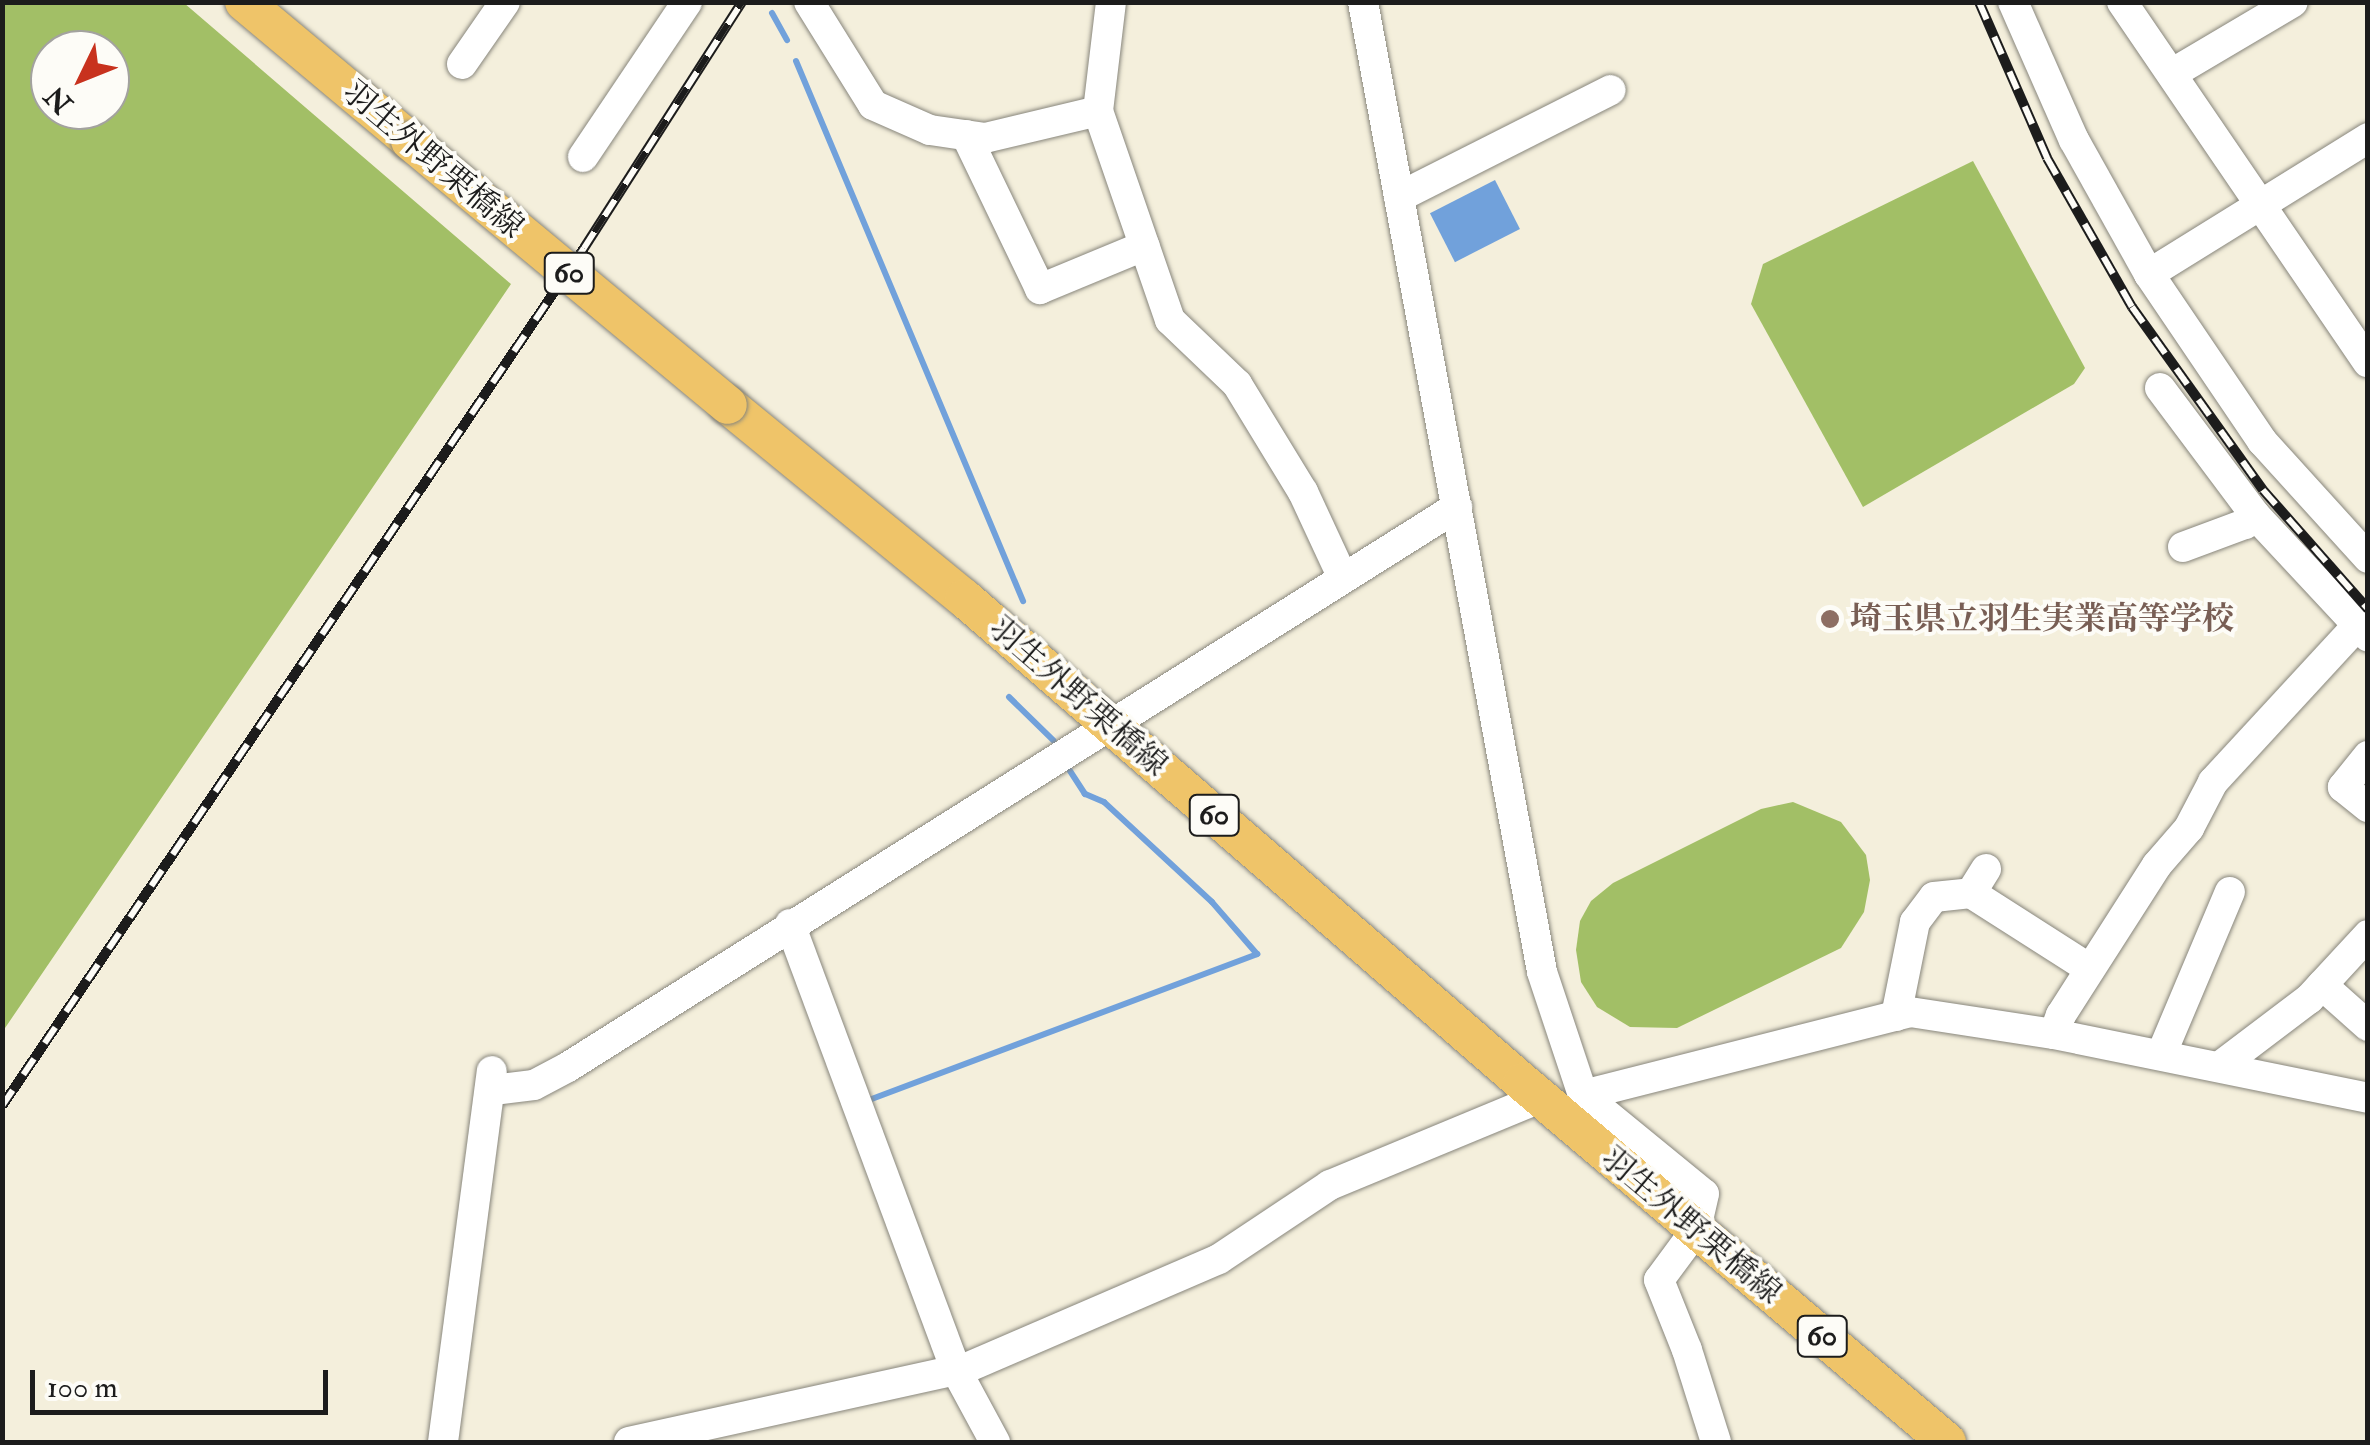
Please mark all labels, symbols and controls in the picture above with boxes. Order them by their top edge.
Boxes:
north arrow [30,30,130,130]
street label: 羽生外野栗橋線 [335,73,531,247]
text: N [38,78,81,121]
road number: 60 [542,248,596,298]
place label: 埼玉県立羽生実業高等学校 [1850,600,2234,638]
marker: 埼玉県立羽生実業高等学校 [1819,608,1841,630]
street label: 羽生外野栗橋線 [981,609,1175,785]
road number: 60 [1186,790,1242,840]
street label: 羽生外野栗橋線 [1593,1139,1789,1313]
road number: 60 [1794,1311,1850,1361]
scale bar [35,1350,332,1412]
text: 100 m [47,1369,118,1406]

